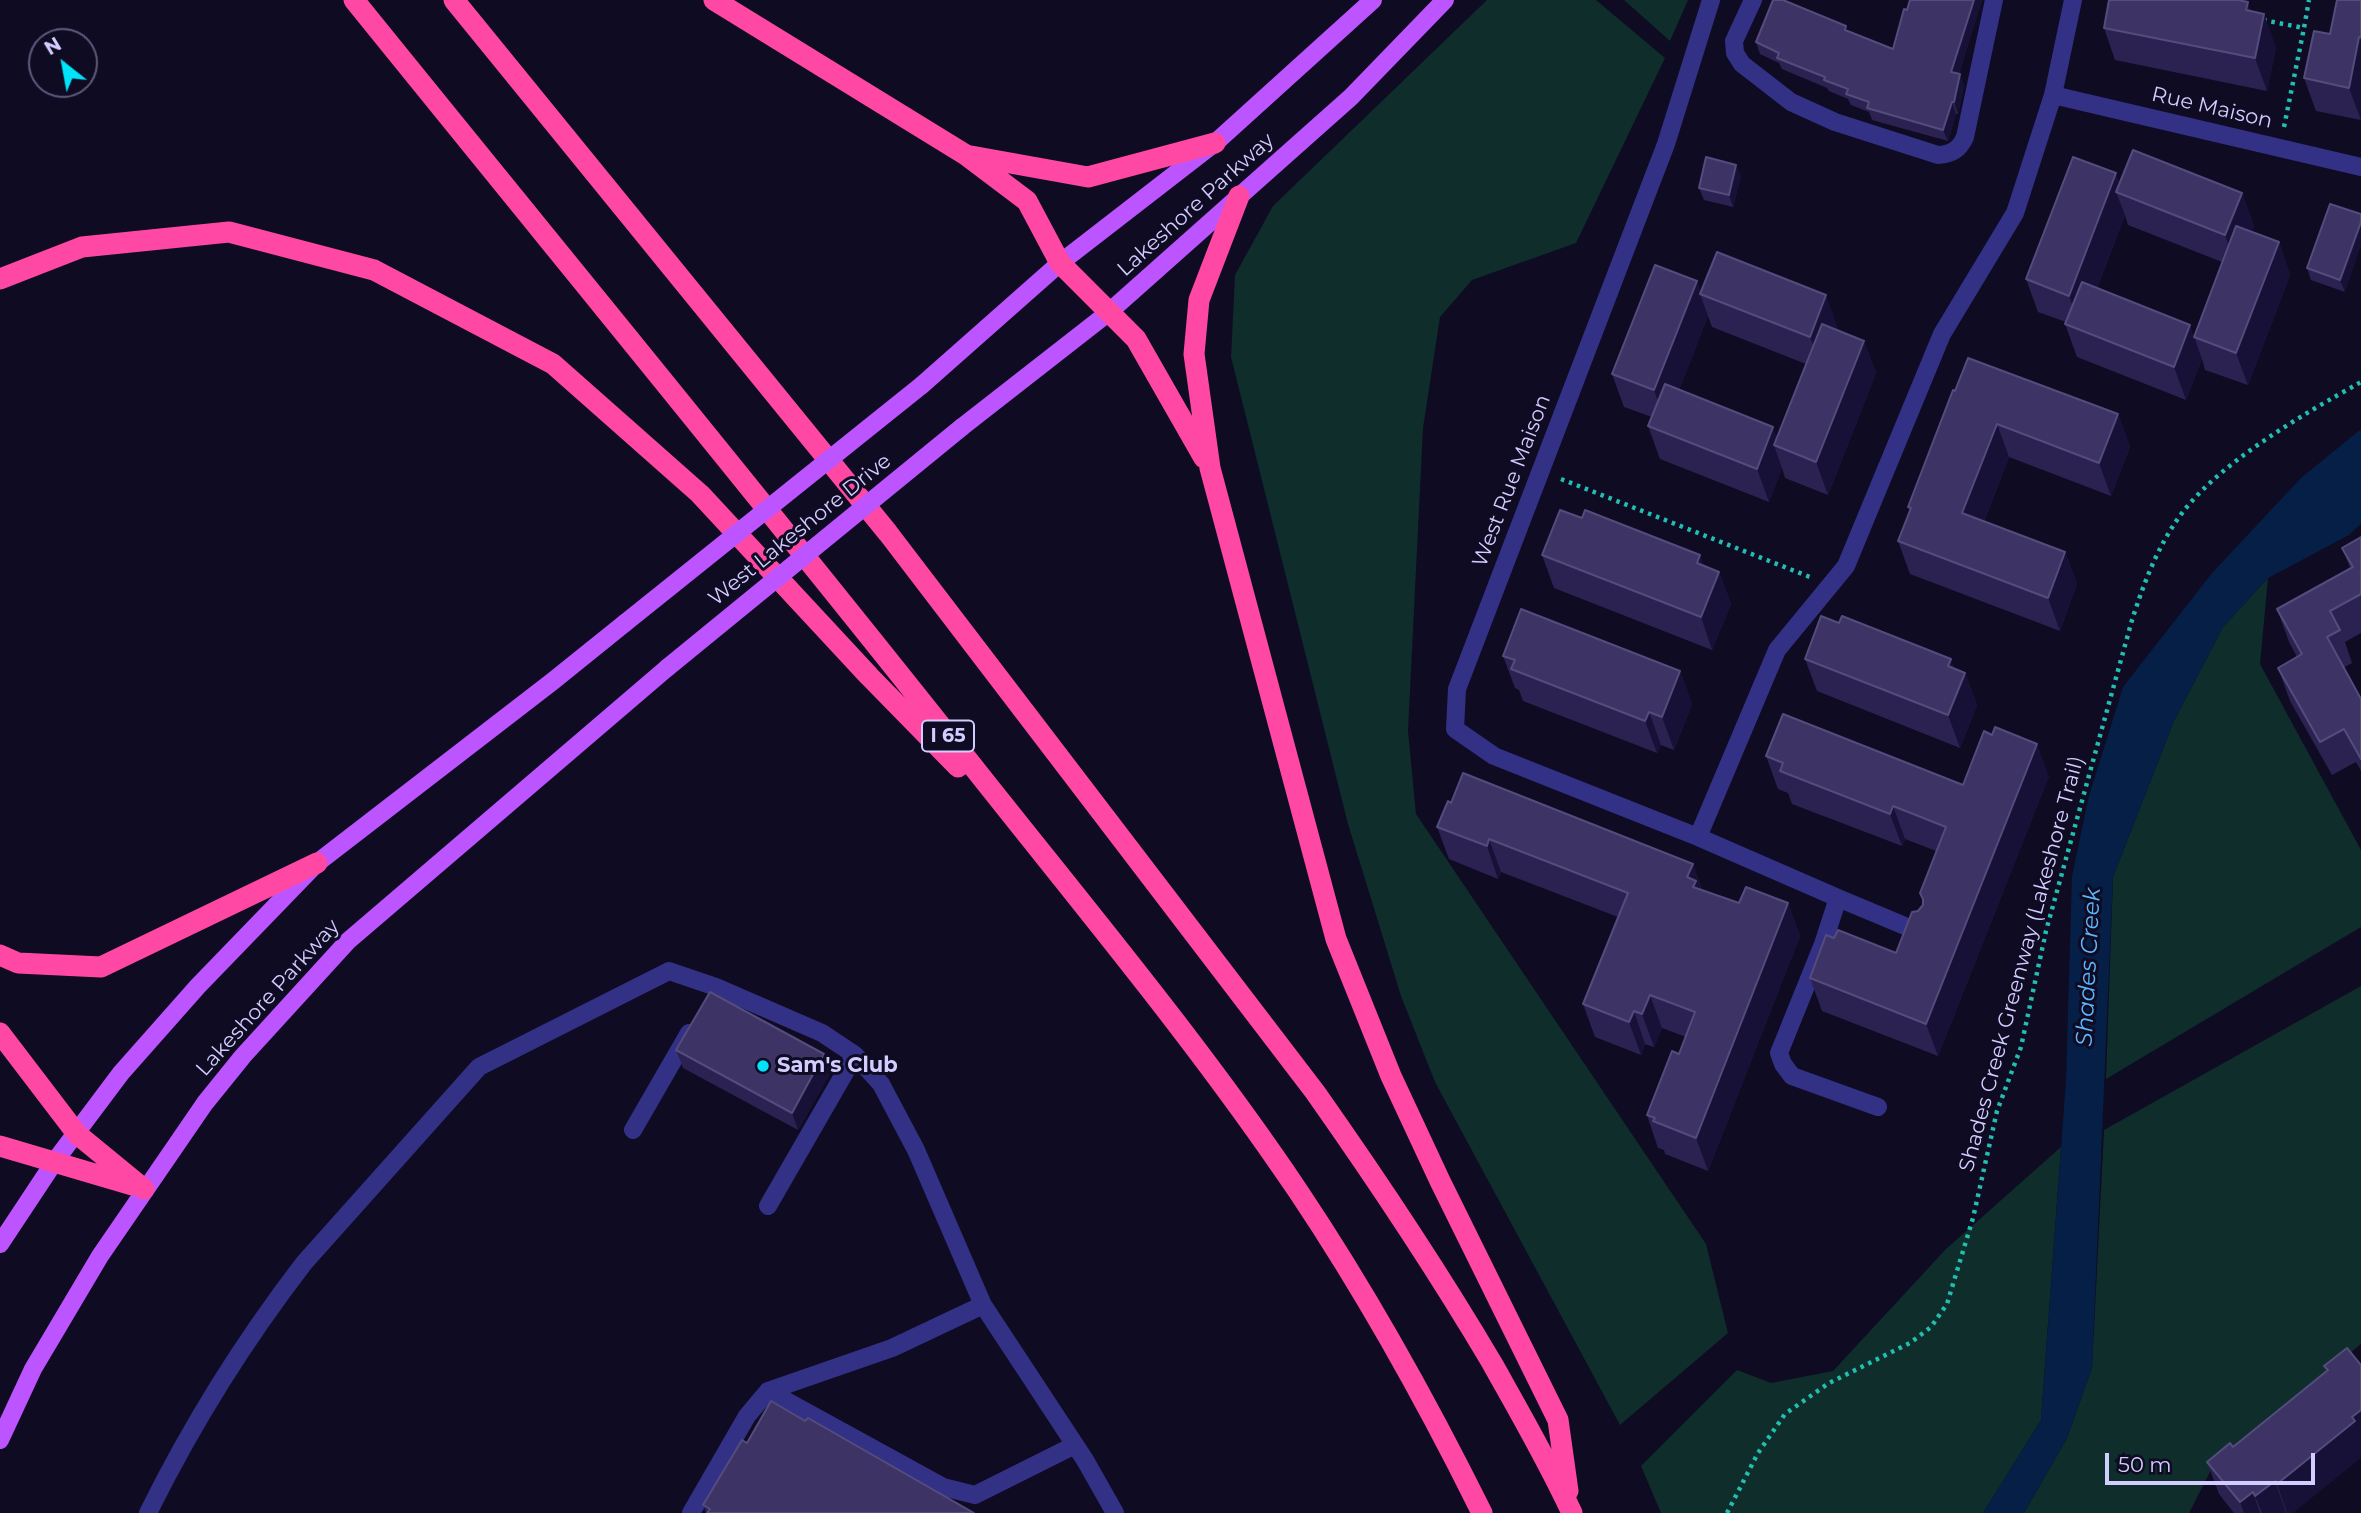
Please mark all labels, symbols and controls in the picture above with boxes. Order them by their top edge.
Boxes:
north arrow [28,28,98,98]
text: N [40,32,65,60]
street label: Rue Maison [2149,82,2275,134]
street label: Lakeshore Parkway [1112,128,1280,282]
street label: West Rue Maison [1468,391,1556,571]
street label: West Lakeshore Drive [704,449,896,611]
road number: I 65 [922,720,974,751]
street label: Shades Creek Greenway (Lakeshore Trail) [1954,753,2090,1175]
water label: Shades Creek [2071,887,2107,1047]
street label: Lakeshore Parkway [191,914,345,1082]
place label: Sam's Club [777,1053,898,1079]
marker: Sam's Club [755,1058,771,1074]
scale bar [2109,1440,2319,1484]
text: 50 m [2118,1452,2172,1477]

